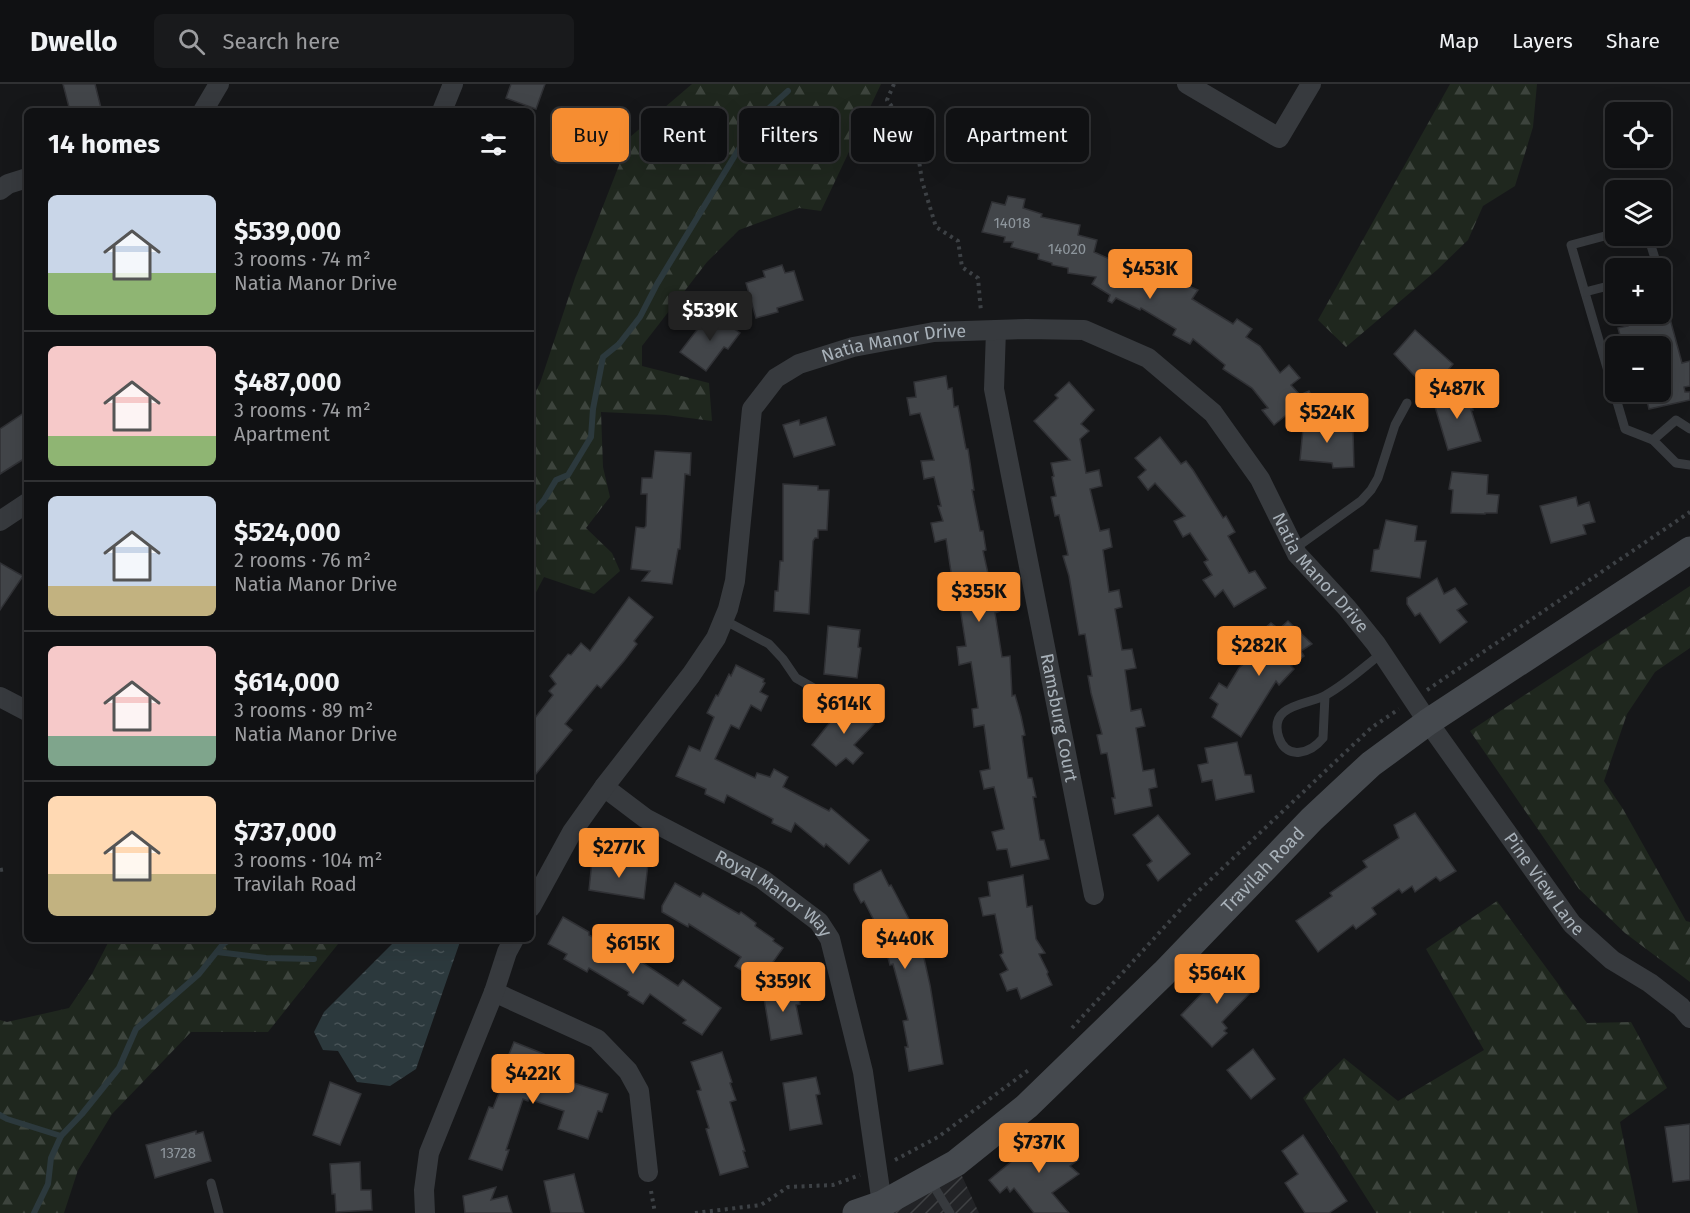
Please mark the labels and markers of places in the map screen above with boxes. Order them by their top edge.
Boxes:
pin: $453K [1108,249,1192,300]
pin: $539K [668,291,752,342]
pin: $487K [1415,369,1499,420]
pin: $524K [1285,393,1369,444]
pin: $355K [937,572,1021,623]
pin: $282K [1217,626,1301,677]
pin: $614K [802,684,886,735]
pin: $277K [577,828,661,879]
pin: $440K [863,919,947,970]
pin: $615K [591,924,675,975]
pin: $564K [1175,954,1259,1005]
pin: $359K [741,962,825,1013]
pin: $422K [491,1054,575,1105]
pin: $737K [997,1123,1081,1174]

